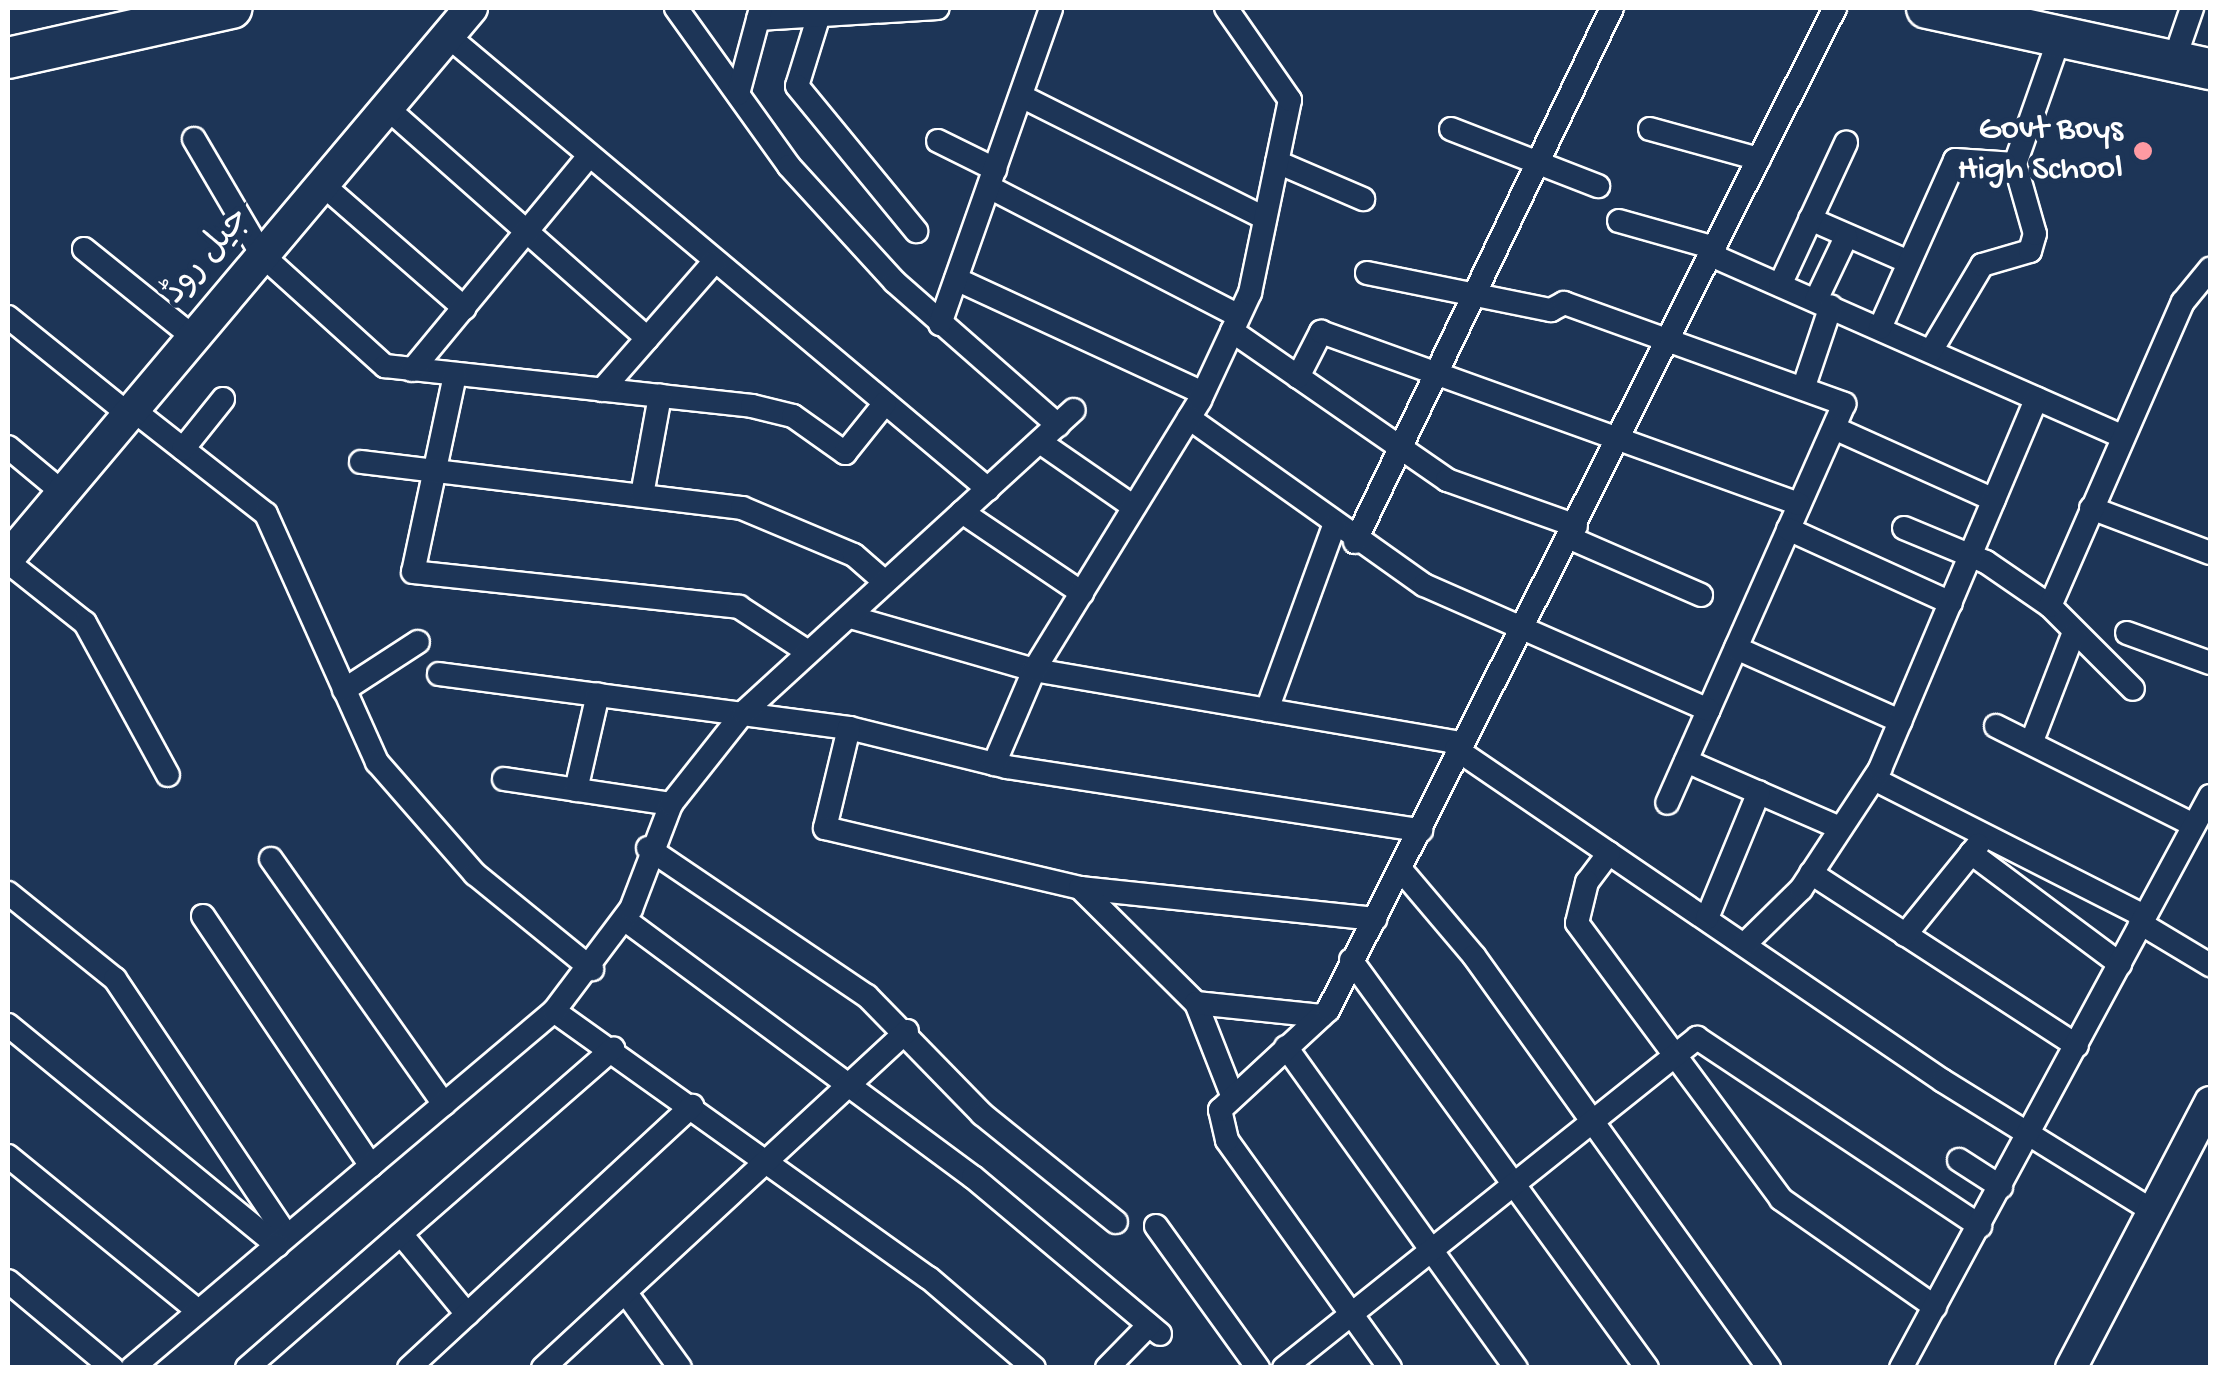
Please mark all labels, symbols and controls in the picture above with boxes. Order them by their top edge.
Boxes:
place label: Govt Boys High School [1957,110,2123,192]
marker: Govt Boys High School [2132,140,2154,162]
street label: جیل روڈ [155,200,261,314]

